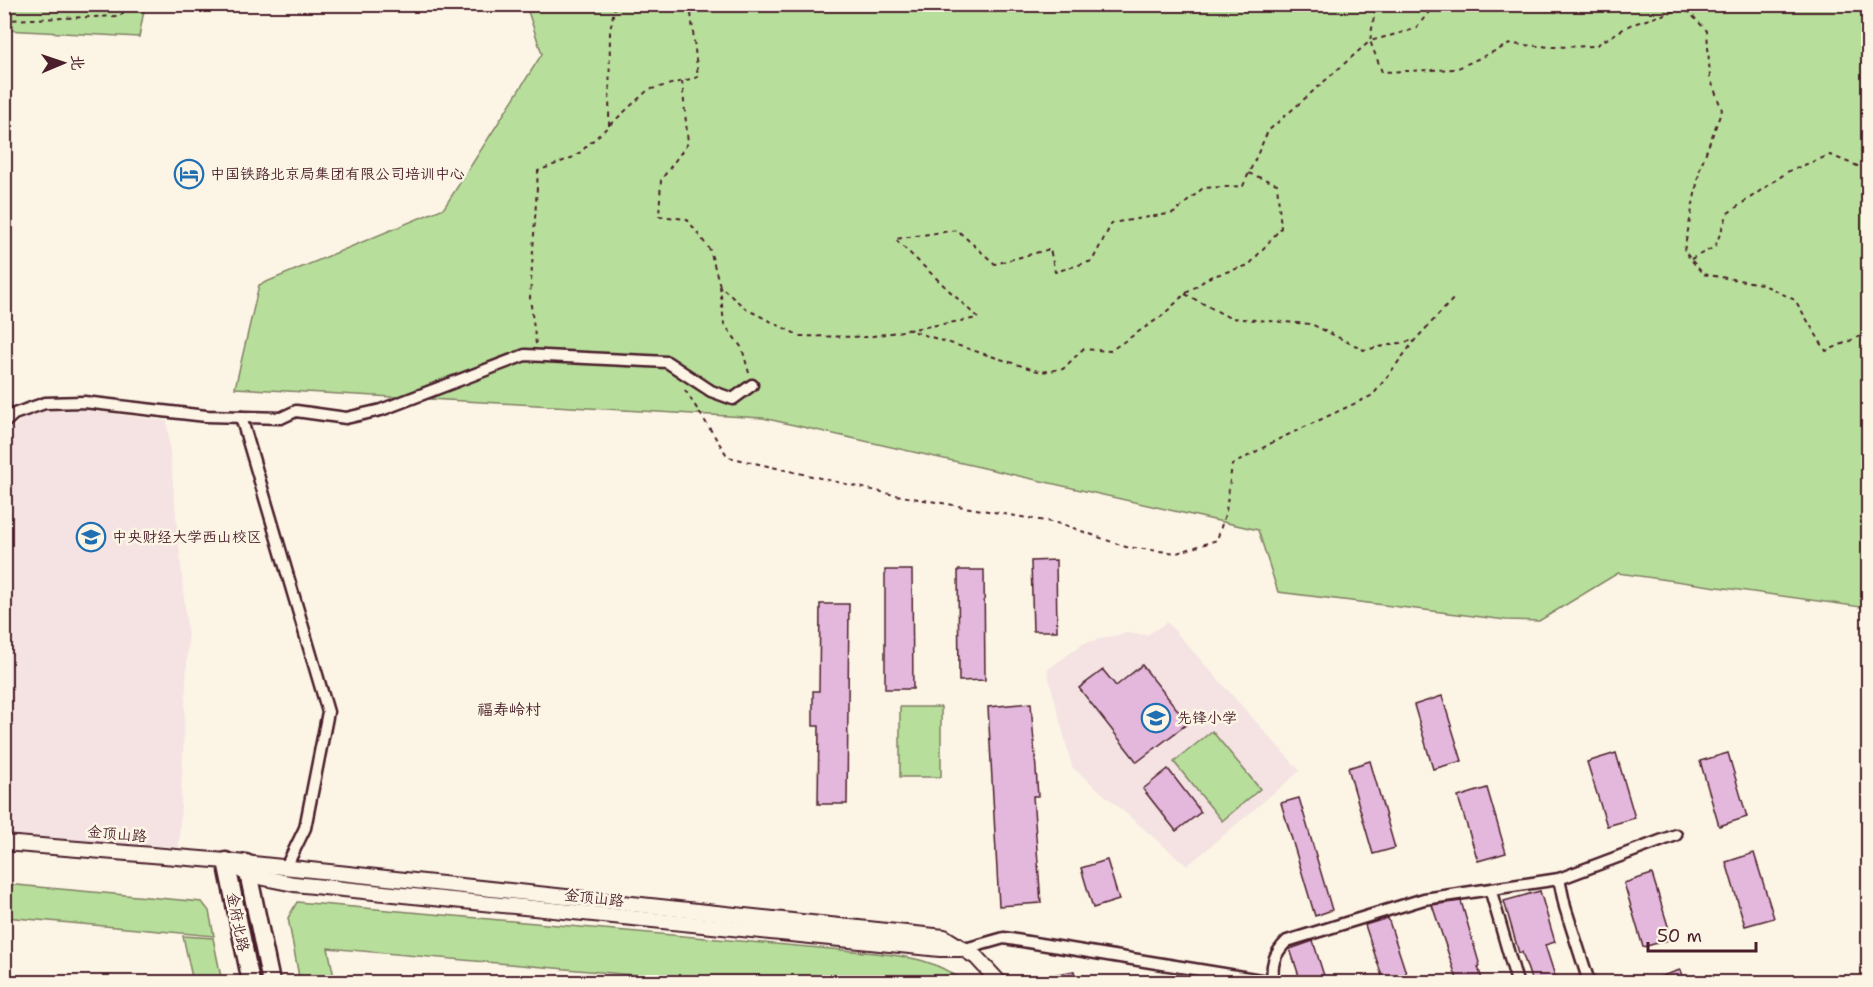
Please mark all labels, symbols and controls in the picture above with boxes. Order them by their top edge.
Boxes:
north arrow [33,33,93,93]
text: 北 [67,54,88,71]
hotel icon: 中国铁路北京局集团有限公司培训中心 [173,158,205,190]
place label: 中国铁路北京局集团有限公司培训中心 [210,164,465,184]
school or university icon: 中央财经大学西山校区 [75,521,107,553]
place label: 中央财经大学西山校区 [112,527,262,547]
district label: 福寿岭村 [477,699,541,720]
school or university icon: 先锋小学 [1140,702,1172,734]
place label: 先锋小学 [1177,708,1237,728]
street label: 金顶山路 [86,821,148,847]
street label: 金顶山路 [563,885,625,911]
street label: 金府北路 [222,891,254,953]
scale bar [1648,915,1756,953]
text: 50 m [1657,924,1702,948]

